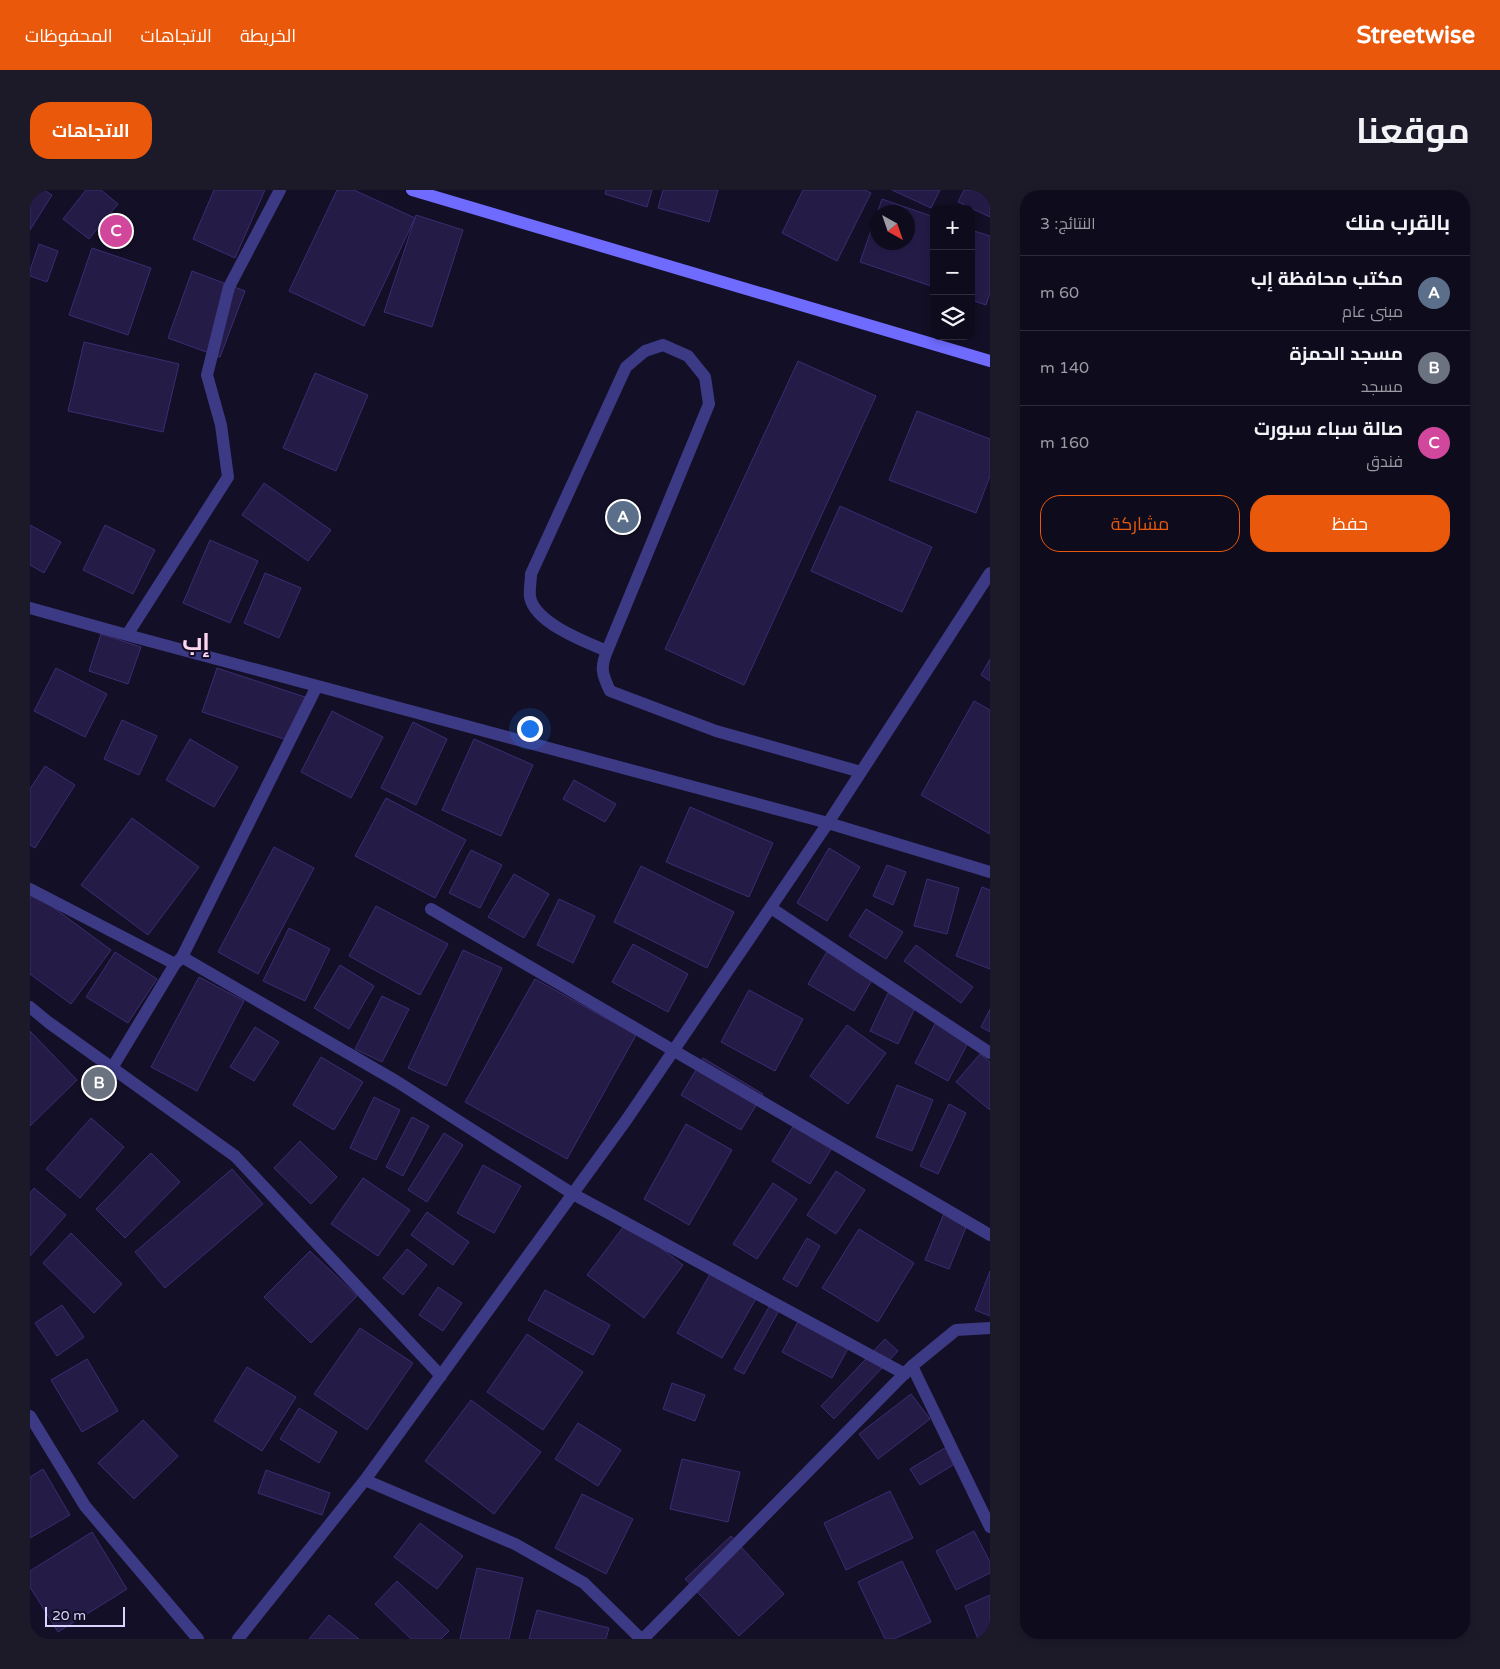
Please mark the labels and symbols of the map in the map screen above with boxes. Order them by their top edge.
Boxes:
north arrow [870,205,915,250]
pin: C [100,212,132,250]
pin: A [607,498,639,536]
district label: إب [182,628,210,657]
your location [517,716,543,742]
pin: B [83,1064,115,1102]
scale bar [45,1604,125,1627]

